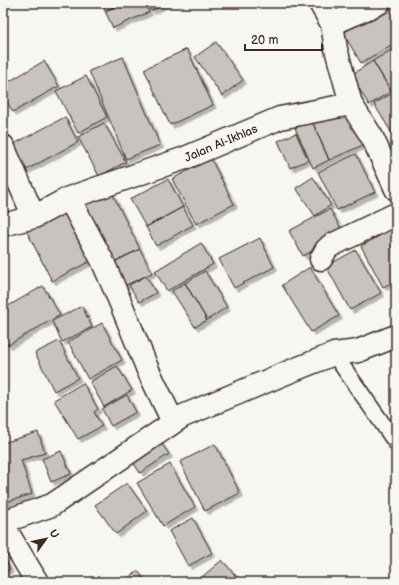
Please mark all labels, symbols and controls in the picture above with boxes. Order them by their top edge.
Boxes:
scale bar [245,26,322,52]
text: 20 m [251,33,278,48]
street label: Jalan Al-Ikhlas [182,121,260,166]
north arrow [26,519,66,559]
text: U [46,527,62,541]

